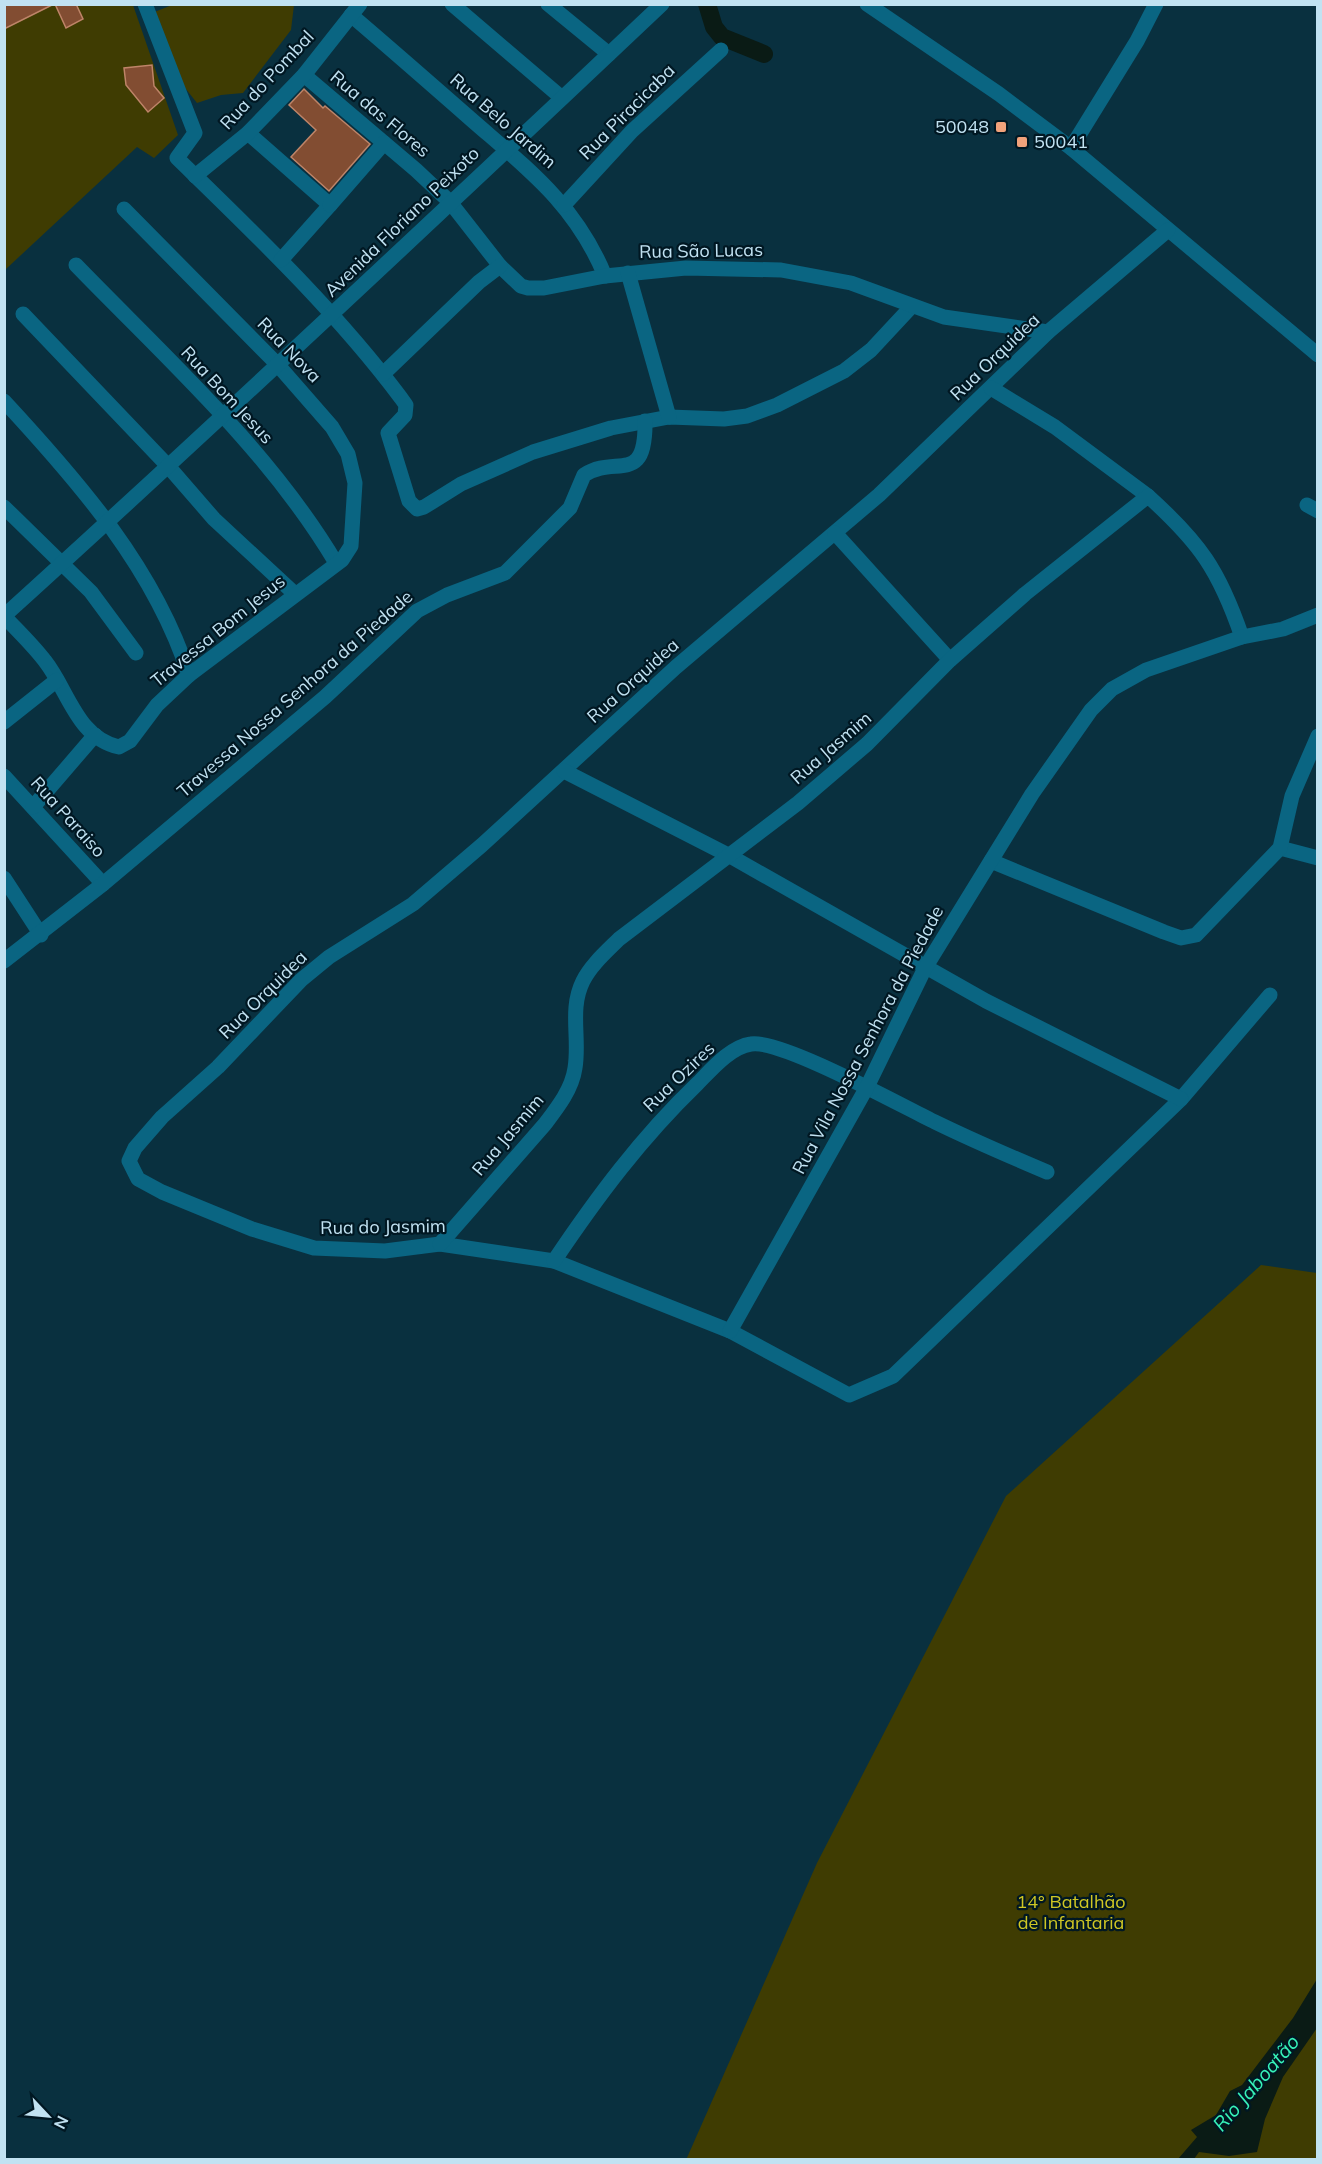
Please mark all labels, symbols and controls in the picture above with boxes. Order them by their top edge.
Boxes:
street label: Rua do Pombal [215,25,318,134]
street label: Rua Piracicaba [574,59,679,164]
street label: Rua das Flores [326,65,435,162]
street label: Rua Belo Jardim [445,68,561,173]
place label: 50048 [935,115,989,138]
marker: 50048 [994,120,1008,134]
place label: 50041 [1034,130,1088,153]
marker: 50041 [1015,135,1029,149]
street label: Avenida Floriano Peixoto [319,142,484,302]
street label: Rua São Lucas [639,238,763,263]
street label: Rua Orquidea [945,308,1044,405]
street label: Rua Nova [253,312,326,387]
street label: Rua Bom Jesus [176,341,279,448]
street label: Travessa Bom Jesus [146,569,290,692]
street label: Travessa Nossa Senhora da Piedade [172,585,417,802]
street label: Rua Orquidea [582,633,683,728]
street label: Rua Jasmim [785,706,876,789]
street label: Rua Paraiso [26,771,111,862]
street label: Rua Vila Nossa Senhora da Piedade [787,902,948,1178]
street label: Rua Orquidea [214,946,312,1044]
street label: Rua Ozires [638,1037,719,1117]
street label: Rua Jasmim [467,1089,549,1180]
street label: Rua do Jasmim [320,1214,446,1239]
park label: 14° Batalhão de Infantaria [1016,1890,1126,1934]
water label: Rio Jaboatão [1207,2029,1304,2136]
north arrow [18,2086,78,2146]
text: N [50,2113,73,2132]

